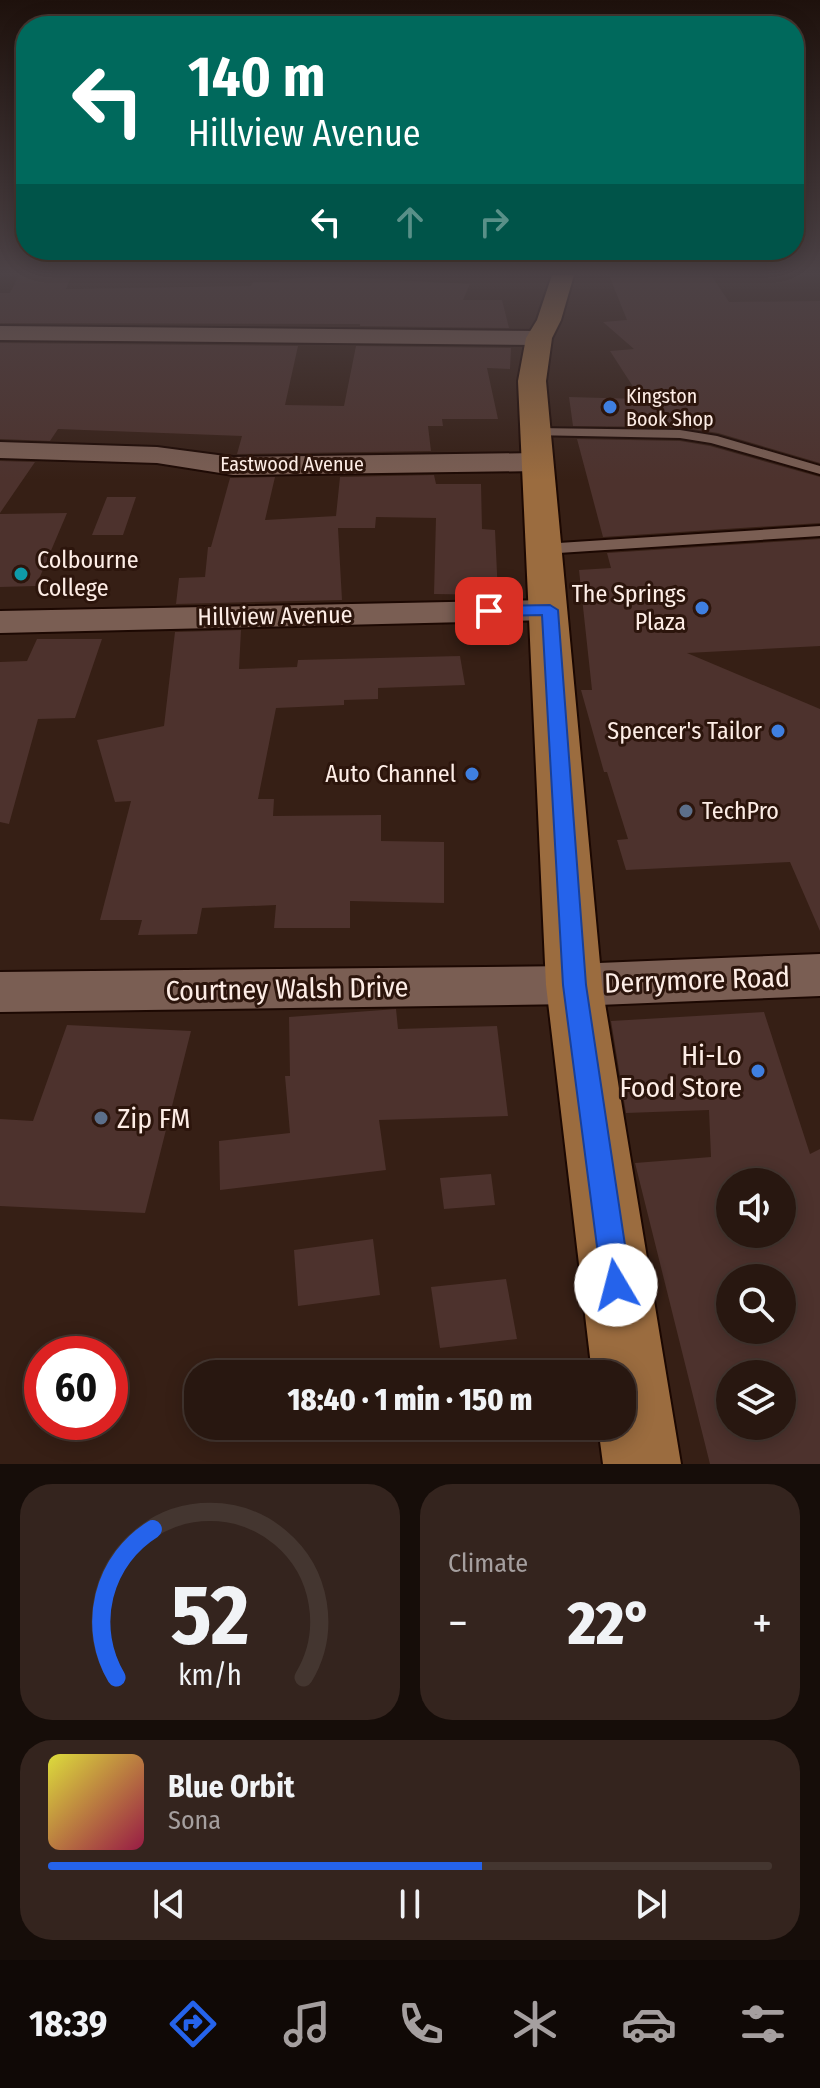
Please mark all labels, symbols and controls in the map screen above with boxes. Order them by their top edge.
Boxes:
text: 140 m [188,44,325,111]
icon: left [56,48,160,152]
text: Hillview Avenue [188,112,421,156]
icon: left [304,200,348,244]
icon: ahead [388,200,432,244]
icon: right [472,200,516,244]
place label: Kingston Book Shop [626,384,714,431]
marker: Kingston Book Shop [601,398,619,416]
street label: Eastwood Avenue [220,452,364,476]
place label: Colbourne College [37,546,139,602]
marker: Colbourne College [12,565,30,583]
pin [455,577,523,645]
place label: The Springs Plaza [572,580,686,636]
icon: arrive [467,589,511,633]
marker: The Springs Plaza [693,599,711,617]
street label: Hillview Avenue [197,601,353,631]
place label: Spencer's Tailor [607,717,763,745]
marker: Spencer's Tailor [769,722,787,740]
place label: Auto Channel [325,760,456,788]
marker: Auto Channel [463,765,481,783]
place label: TechPro [702,797,779,825]
marker: TechPro [677,802,695,820]
street label: Derrymore Road [604,960,790,1000]
street label: Courtney Walsh Drive [165,970,409,1008]
place label: Hi-Lo Food Store [619,1039,742,1104]
marker: Hi-Lo Food Store [749,1062,767,1080]
place label: Zip FM [117,1102,190,1135]
marker: Zip FM [92,1109,110,1127]
map controls [716,1168,796,1440]
button: sound [716,1168,796,1248]
position arrow [574,1243,658,1327]
button: search [716,1264,796,1344]
speed limit sign: 60 [24,1336,128,1440]
button: layers [716,1360,796,1440]
text: 18:40 · 1 min · 150 m [288,1382,532,1418]
text: Climate [448,1548,528,1579]
text: 52 [171,1566,249,1666]
text: 22° [568,1588,652,1660]
text: − [448,1597,468,1650]
text: + [752,1597,772,1650]
text: km/h [178,1658,242,1693]
text: Blue Orbit [168,1769,294,1805]
text: Sona [168,1805,221,1836]
icon: previous [147,1882,191,1926]
icon: pause [388,1882,432,1926]
icon: next [629,1882,673,1926]
icon: directions [165,1996,221,2052]
icon: music [279,1996,335,2052]
icon: phone [393,1996,449,2052]
icon: climate [507,1996,563,2052]
icon: car [621,1996,677,2052]
icon: filters [735,1996,791,2052]
text: 18:39 [29,2002,107,2046]

